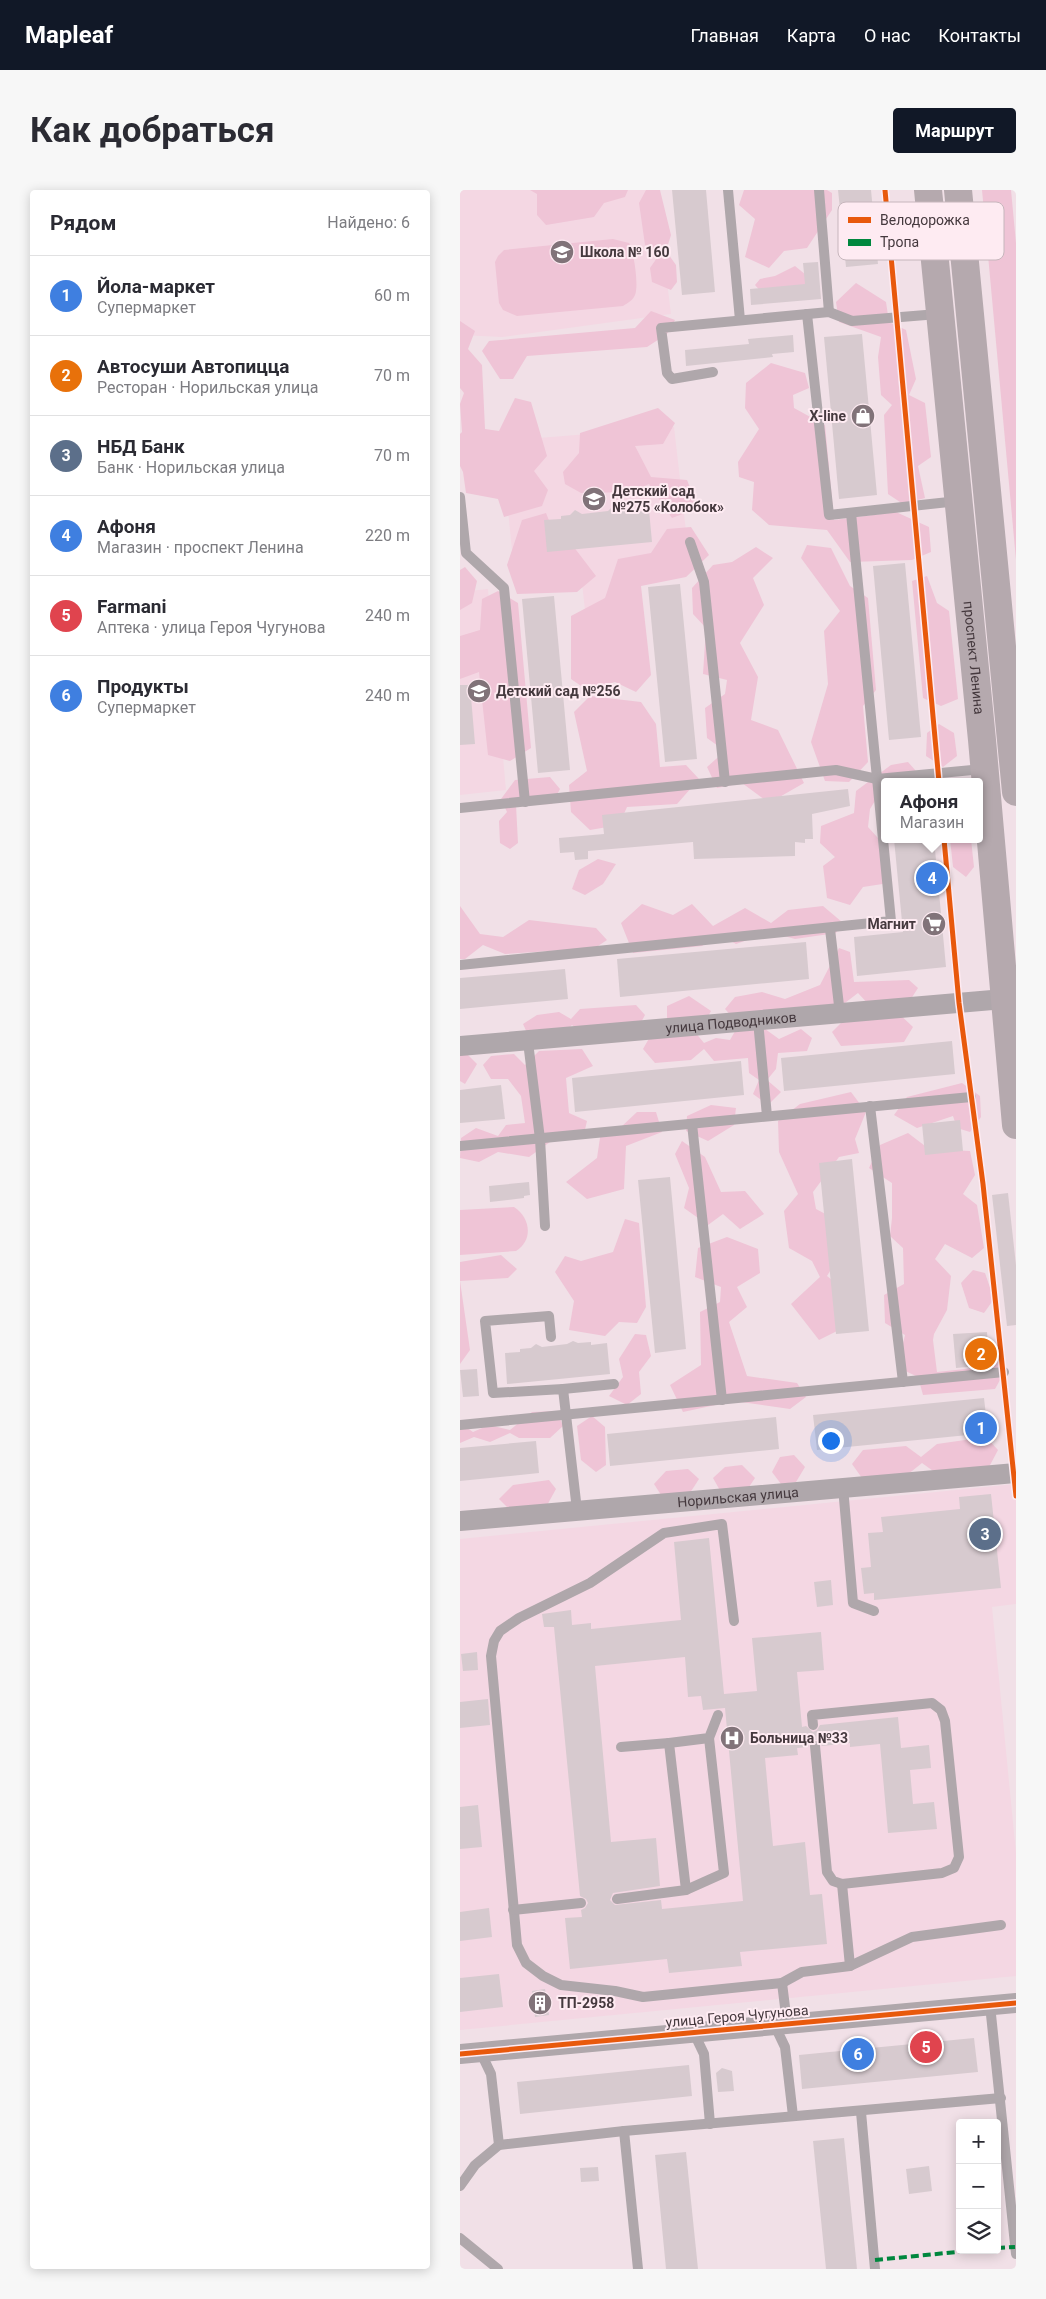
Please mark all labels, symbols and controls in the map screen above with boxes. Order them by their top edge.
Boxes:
text: Mapleaf [25,21,113,49]
text: Главная [690,25,759,46]
text: Карта [787,25,836,46]
text: О нас [864,25,910,46]
text: Контакты [938,25,1021,46]
button: Маршрут [893,108,1016,153]
text: Как добраться [30,110,275,151]
legend [838,202,1004,260]
text: Рядом [50,211,116,235]
text: Велодорожка [880,212,970,228]
text: Найдено: 6 [327,213,410,232]
text: Тропа [880,234,919,250]
school or university icon: Школа № 160 [549,239,575,265]
place label: Школа № 160 [580,244,669,260]
text: Йола-маркет [97,275,215,298]
text: 1 [61,286,71,305]
text: 60 m [374,286,410,305]
text: Супермаркет [97,298,196,317]
text: Автосуши Автопицца [97,355,289,378]
text: 2 [61,366,71,385]
text: 70 m [374,366,410,385]
text: Ресторан · Норильская улица [97,378,318,397]
shop icon: X-line [850,403,876,429]
place label: X-line [810,408,846,424]
text: НБД Банк [97,435,185,458]
text: 3 [61,446,71,465]
text: 70 m [374,446,410,465]
text: Банк · Норильская улица [97,458,285,477]
place label: Детский сад №275 «Колобок» [612,483,724,515]
school or university icon: Детский сад №275 «Колобок» [581,486,607,512]
text: Афоня [97,515,156,538]
text: 4 [61,526,71,545]
text: 220 m [365,526,410,545]
text: Магазин · проспект Ленина [97,538,304,557]
text: Farmani [97,595,167,618]
street label: проспект Ленина [960,600,987,715]
text: 5 [61,606,71,625]
text: 240 m [365,606,410,625]
text: Аптека · улица Героя Чугунова [97,618,325,637]
text: Продукты [97,675,189,698]
school or university icon: Детский сад №256 [466,678,492,704]
place label: Детский сад №256 [496,683,620,699]
text: 6 [61,686,71,705]
text: 240 m [365,686,410,705]
text: Супермаркет [97,698,196,717]
popup [881,778,983,843]
text: Афоня [900,790,958,813]
text: Магазин [900,813,964,832]
pin: 4 [916,859,948,897]
supermarket icon: Магнит [921,911,947,937]
place label: Магнит [867,916,916,932]
street label: улица Подводников [665,1009,797,1036]
pin: 2 [965,1335,997,1373]
pin: 1 [965,1409,997,1447]
your location [818,1428,844,1454]
street label: Норильская улица [677,1484,799,1510]
pin: 3 [969,1515,1001,1553]
hospital icon: Больница №33 [719,1725,745,1751]
place label: Больница №33 [750,1730,848,1746]
building icon: ТП-2958 [527,1990,553,2016]
place label: ТП-2958 [558,1995,614,2011]
street label: улица Героя Чугунова [665,2002,809,2030]
pin: 5 [910,2028,942,2066]
pin: 6 [842,2035,874,2073]
map controls [956,2119,1001,2254]
button: + [956,2119,1001,2164]
button: − [956,2164,1001,2209]
button: layers [956,2209,1001,2254]

